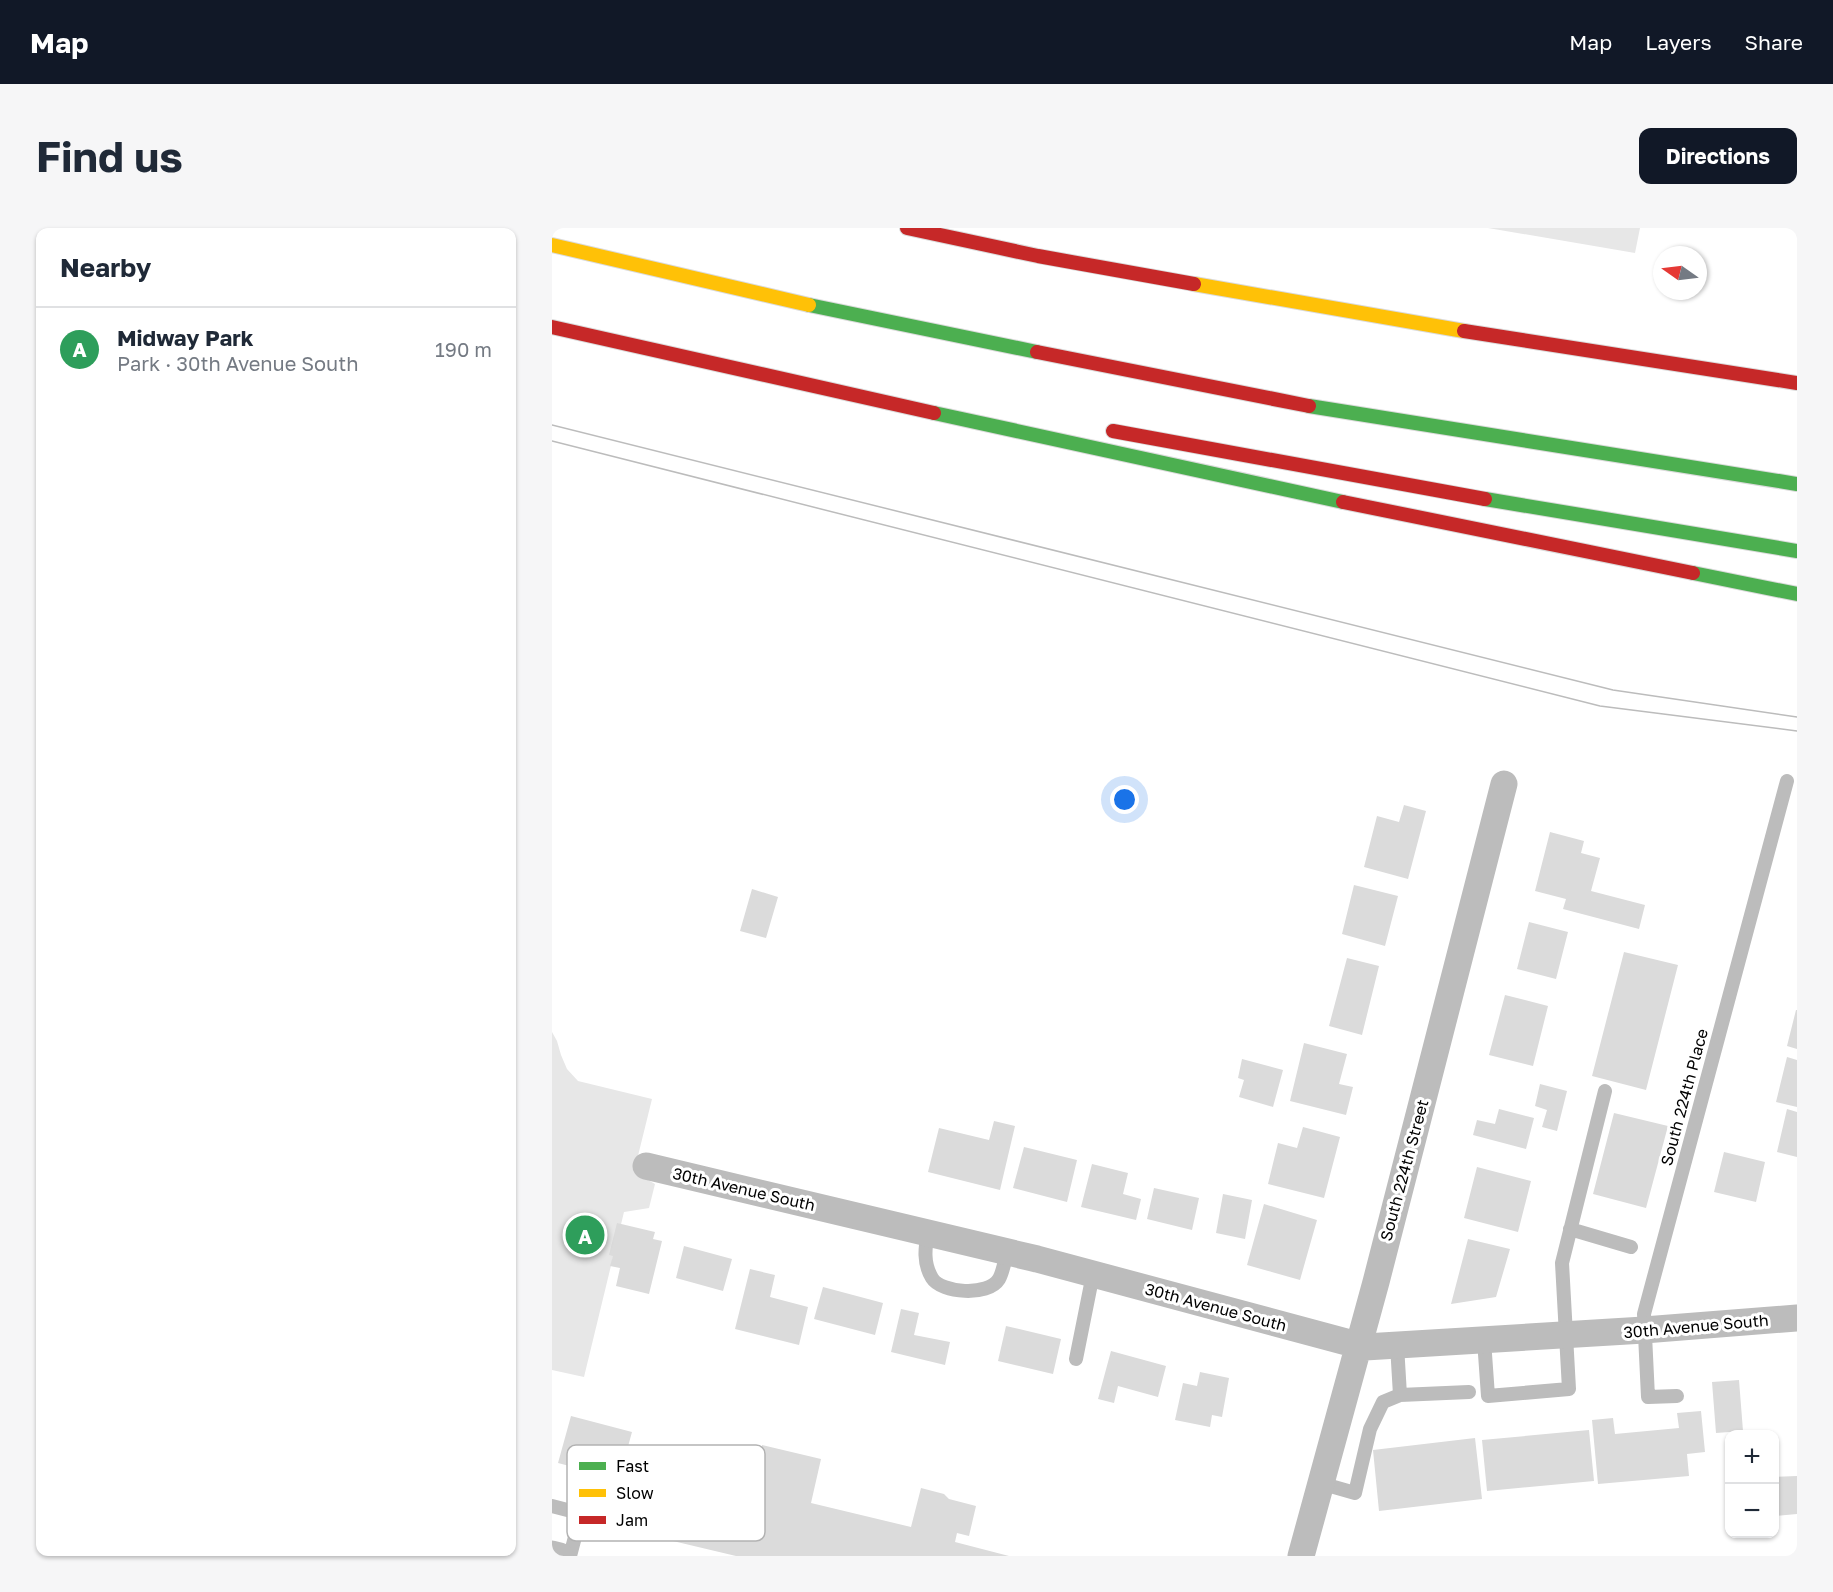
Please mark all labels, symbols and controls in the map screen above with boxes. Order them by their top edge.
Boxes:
text: Map [30,26,88,59]
text: Map [1569,29,1612,55]
text: Layers [1645,29,1712,55]
text: Share [1745,29,1803,55]
button: Directions [1639,128,1797,184]
text: Find us [36,131,183,181]
north arrow [1653,246,1707,300]
text: Nearby [60,252,151,283]
text: Midway Park [117,324,253,351]
text: A [72,337,87,361]
text: 190 m [435,337,492,361]
text: Park · 30th Avenue South [117,351,359,375]
your location [1110,785,1139,814]
street label: South 224th Place [1656,1026,1712,1168]
street label: South 224th Street [1375,1097,1433,1243]
street label: 30th Avenue South [671,1163,817,1215]
pin: A [566,1212,604,1258]
street label: 30th Avenue South [1143,1278,1289,1336]
street label: 30th Avenue South [1623,1310,1769,1342]
map controls [1725,1430,1779,1538]
button: + [1725,1430,1779,1484]
legend [567,1445,765,1541]
text: Fast [616,1456,649,1476]
text: Slow [616,1483,654,1503]
button: − [1725,1484,1779,1538]
text: Jam [616,1510,648,1530]

